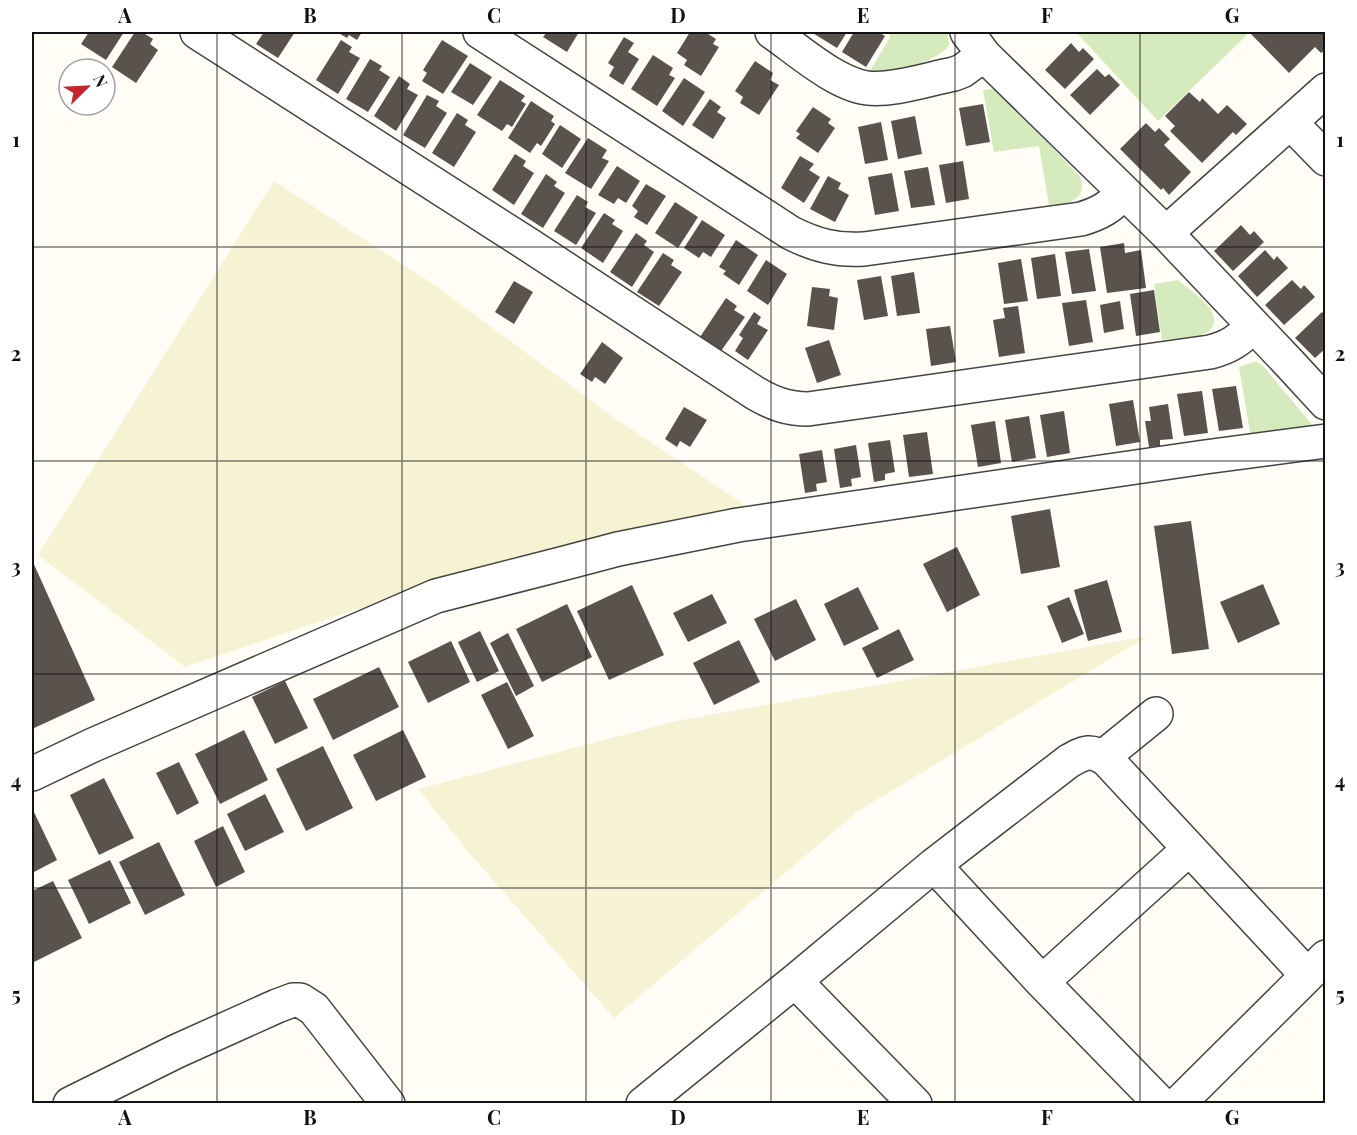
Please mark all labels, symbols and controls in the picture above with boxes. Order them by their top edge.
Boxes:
text: A [117,1,132,28]
text: B [303,1,317,28]
text: C [487,1,501,28]
text: D [670,1,686,28]
text: E [857,1,869,28]
text: F [1041,1,1053,28]
text: G [1225,1,1240,28]
north arrow [57,57,117,117]
text: N [89,71,113,91]
text: 1 [12,125,20,152]
text: 1 [1336,125,1344,152]
text: 2 [11,339,21,366]
text: 2 [1335,339,1345,366]
text: 3 [11,552,21,579]
text: 3 [1335,552,1345,579]
text: 4 [11,766,21,793]
text: 4 [1335,766,1345,793]
text: 5 [11,980,21,1007]
text: 5 [1335,980,1345,1007]
text: A [117,1103,132,1130]
text: B [303,1103,317,1130]
text: C [487,1103,501,1130]
text: D [670,1103,686,1130]
text: E [857,1103,869,1130]
text: F [1041,1103,1053,1130]
text: G [1225,1103,1240,1130]

